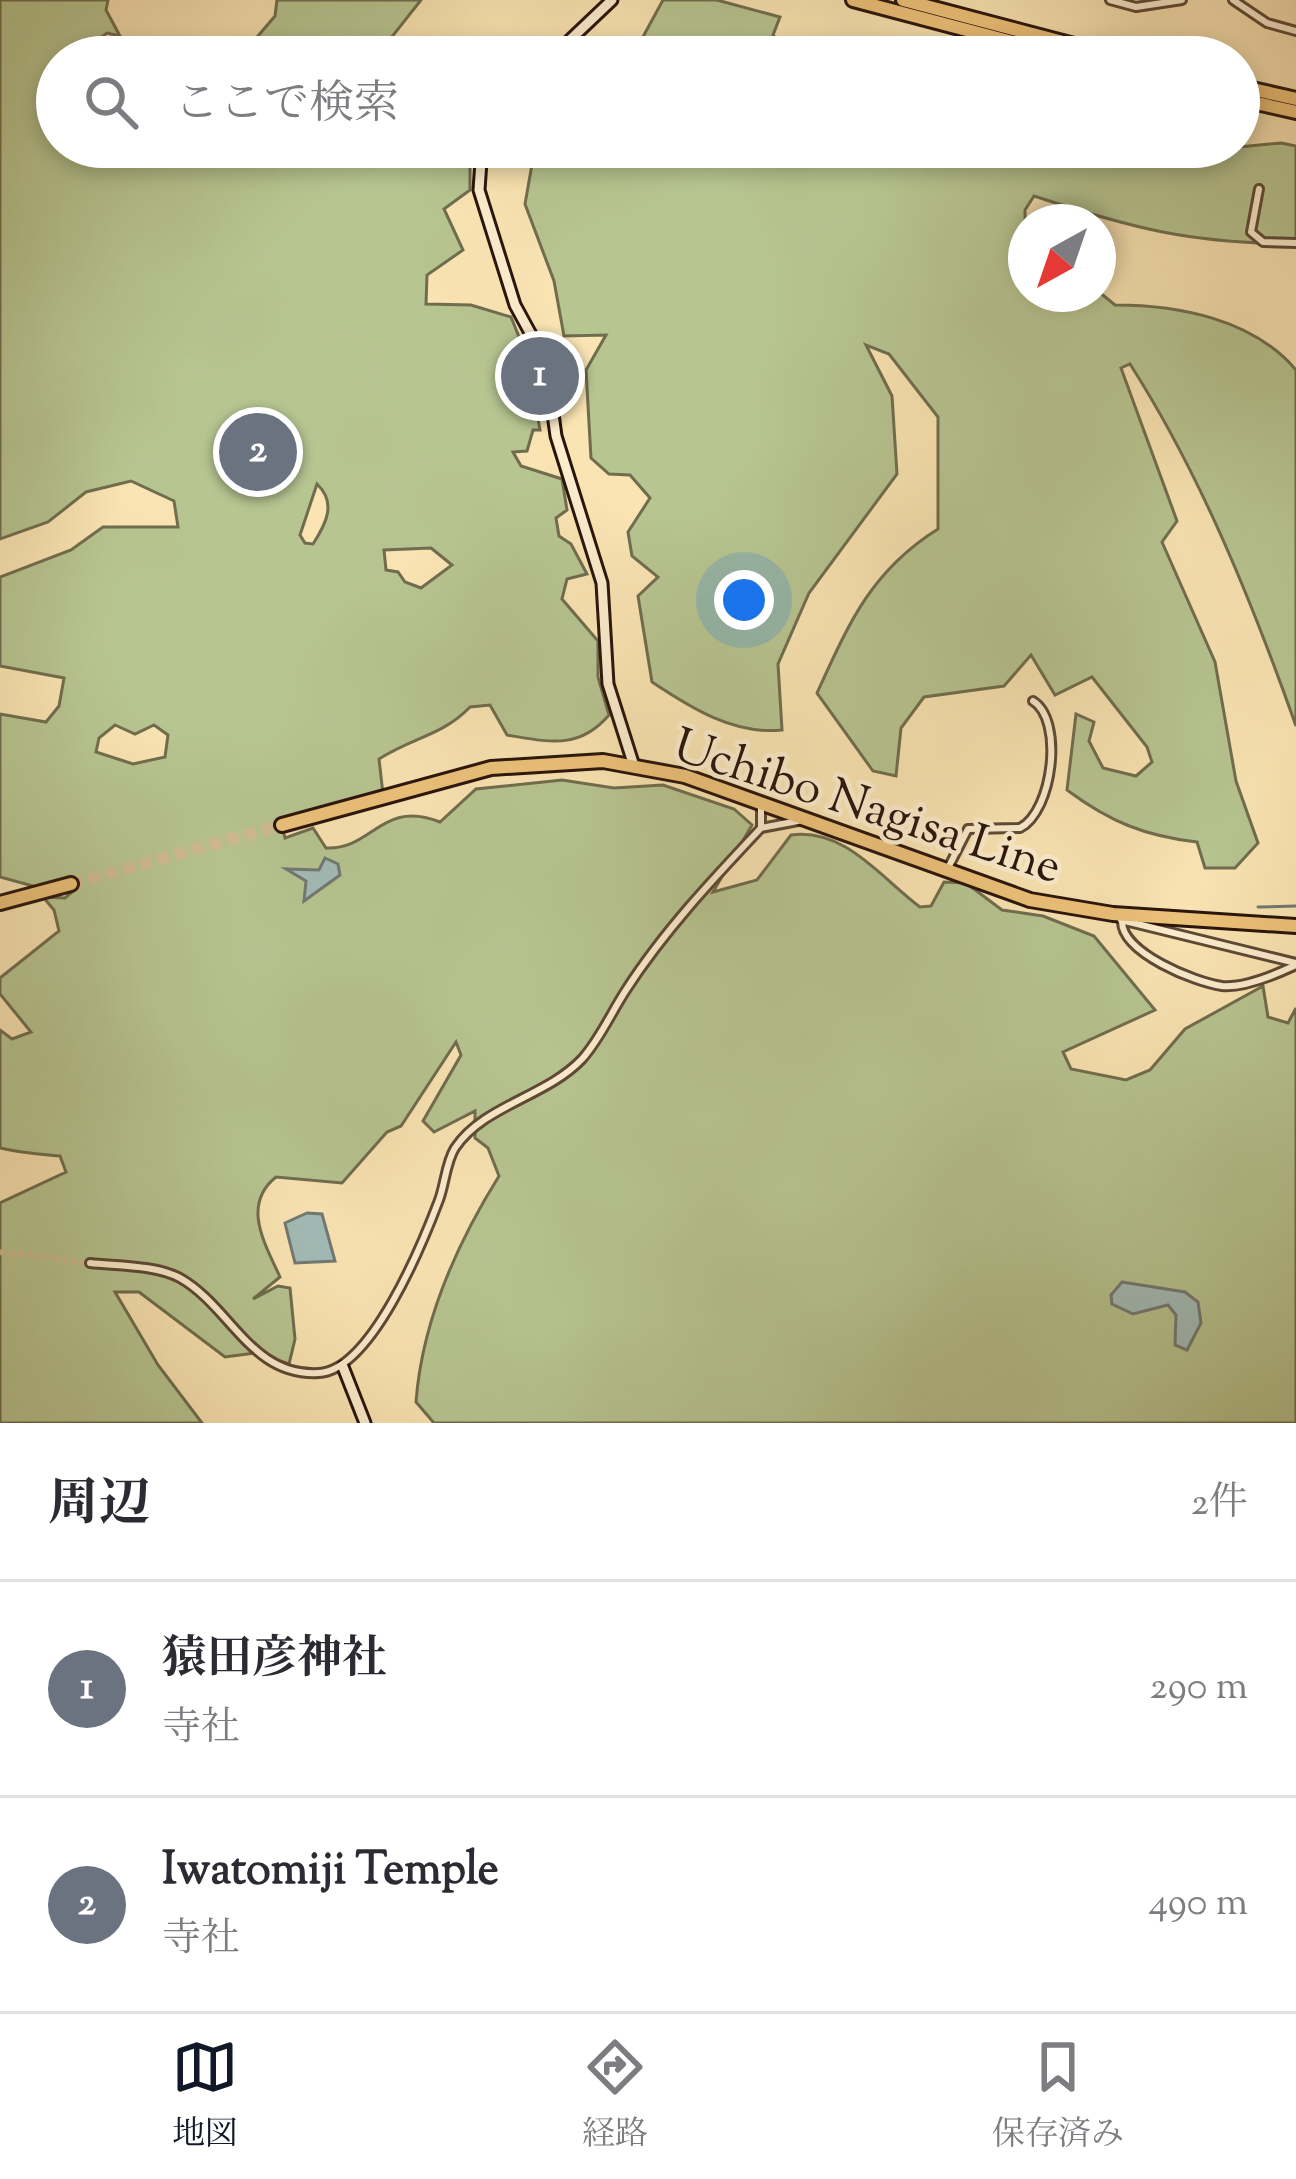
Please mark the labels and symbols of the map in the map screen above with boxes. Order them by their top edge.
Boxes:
north arrow [1008,204,1116,312]
pin: 1 [501,331,579,421]
pin: 2 [219,407,297,497]
your location [714,570,774,630]
street label: Uchibo Nagisa Line [663,714,1069,905]

